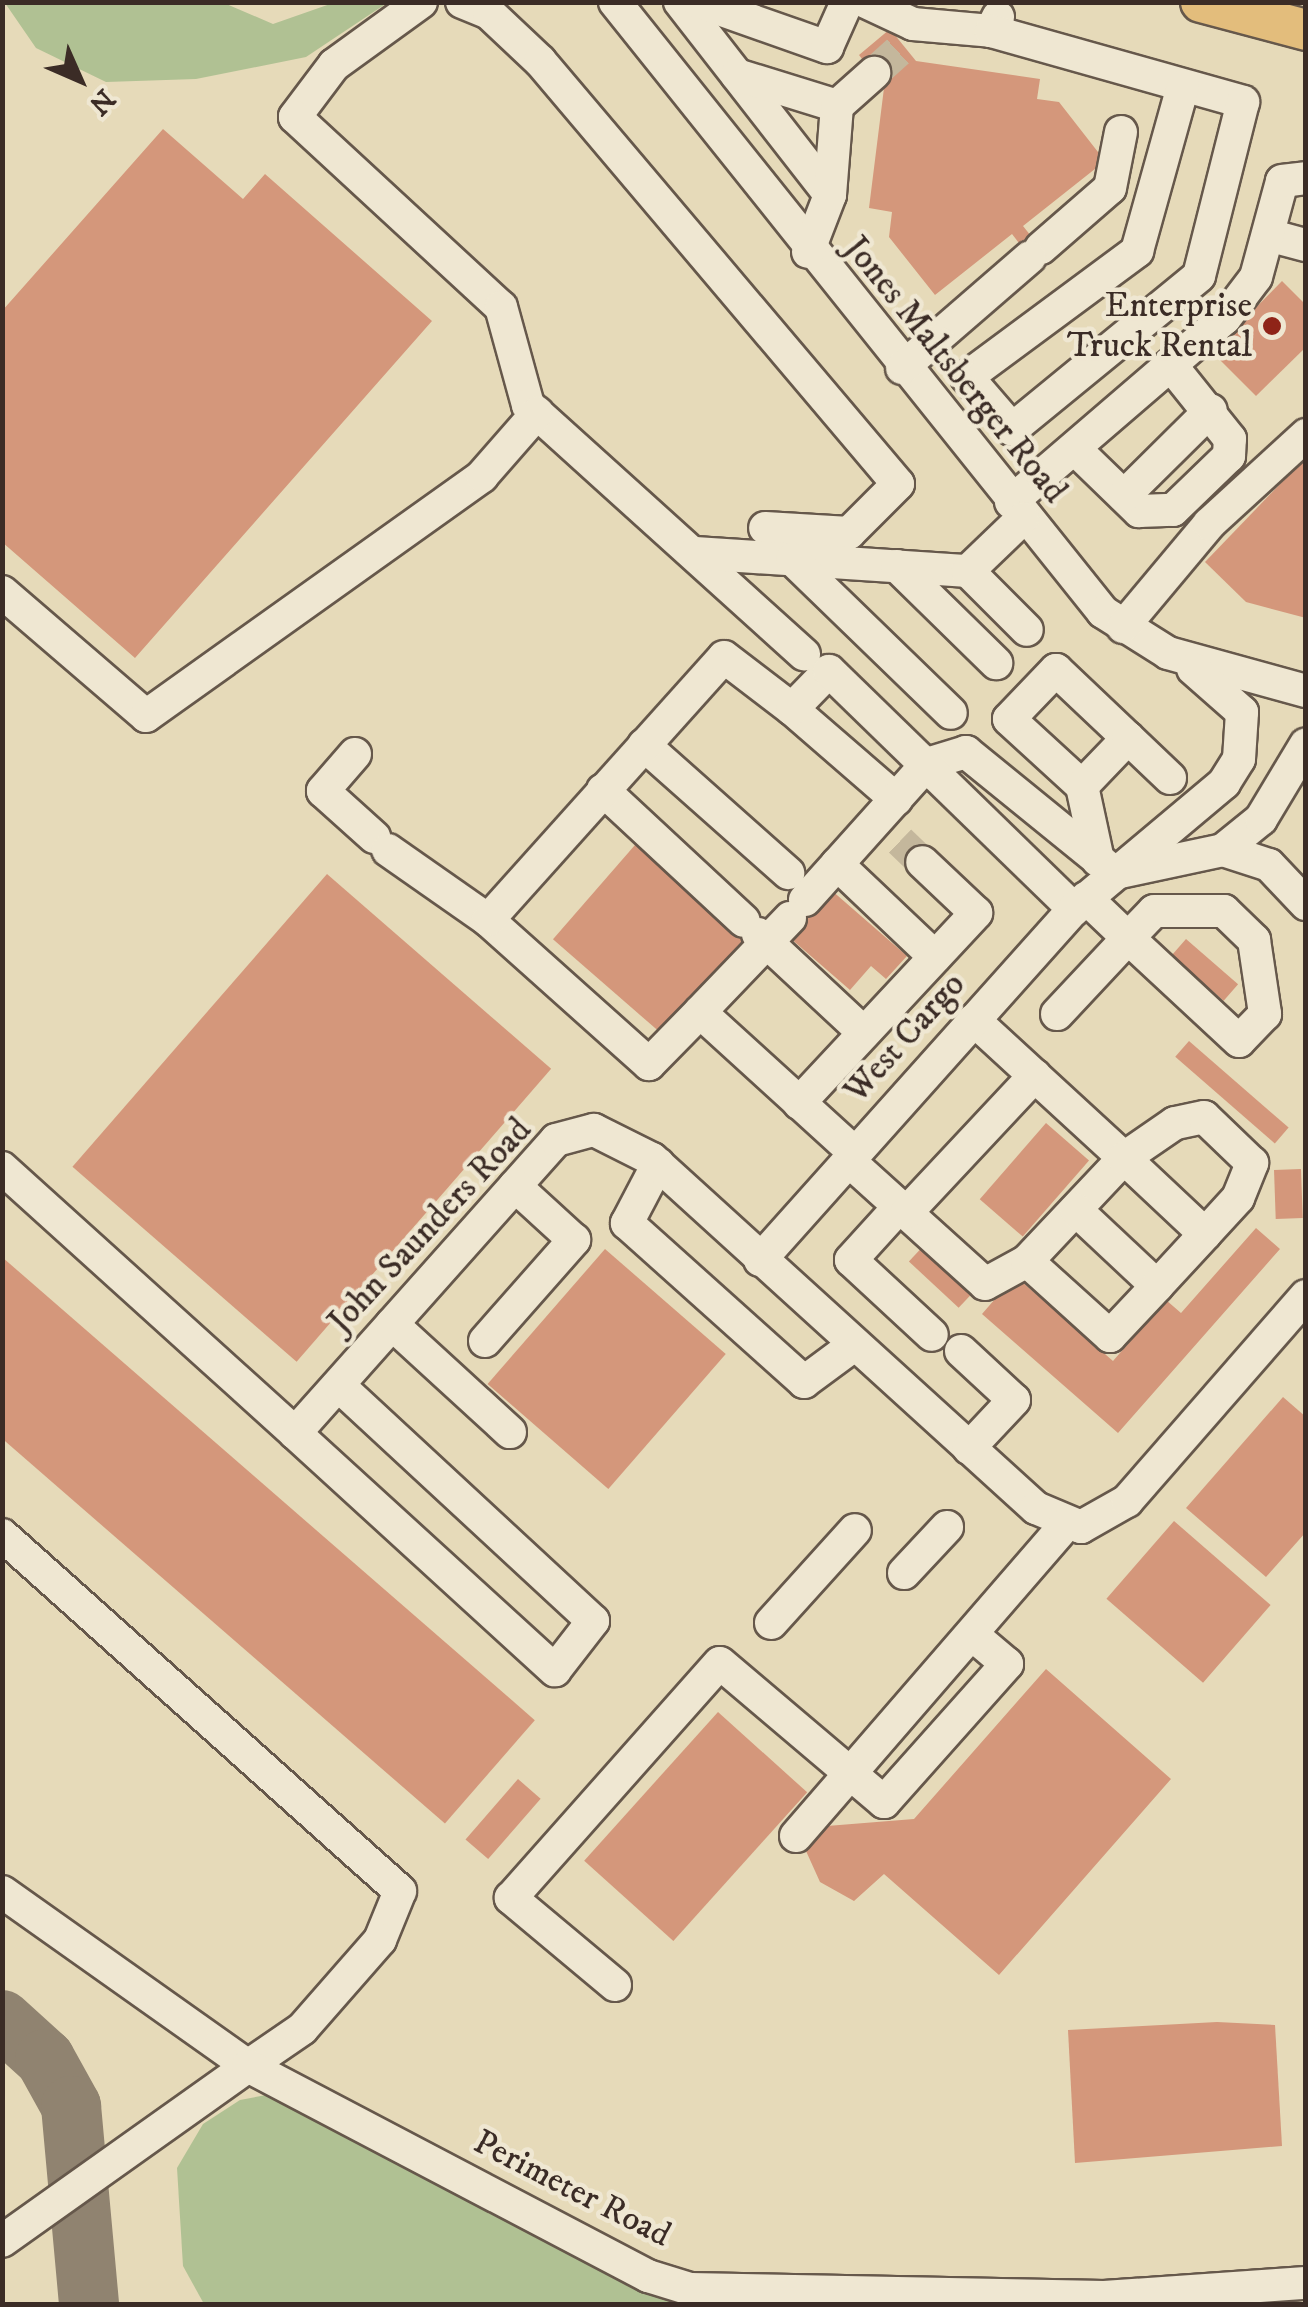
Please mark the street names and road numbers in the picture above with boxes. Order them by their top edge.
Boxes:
street label: Jones Maltsberger Road [835,228,1075,512]
street label: West Cargo [836,964,974,1112]
street label: John Saunders Road [319,1110,541,1342]
street label: Perimeter Road [466,2121,678,2257]

